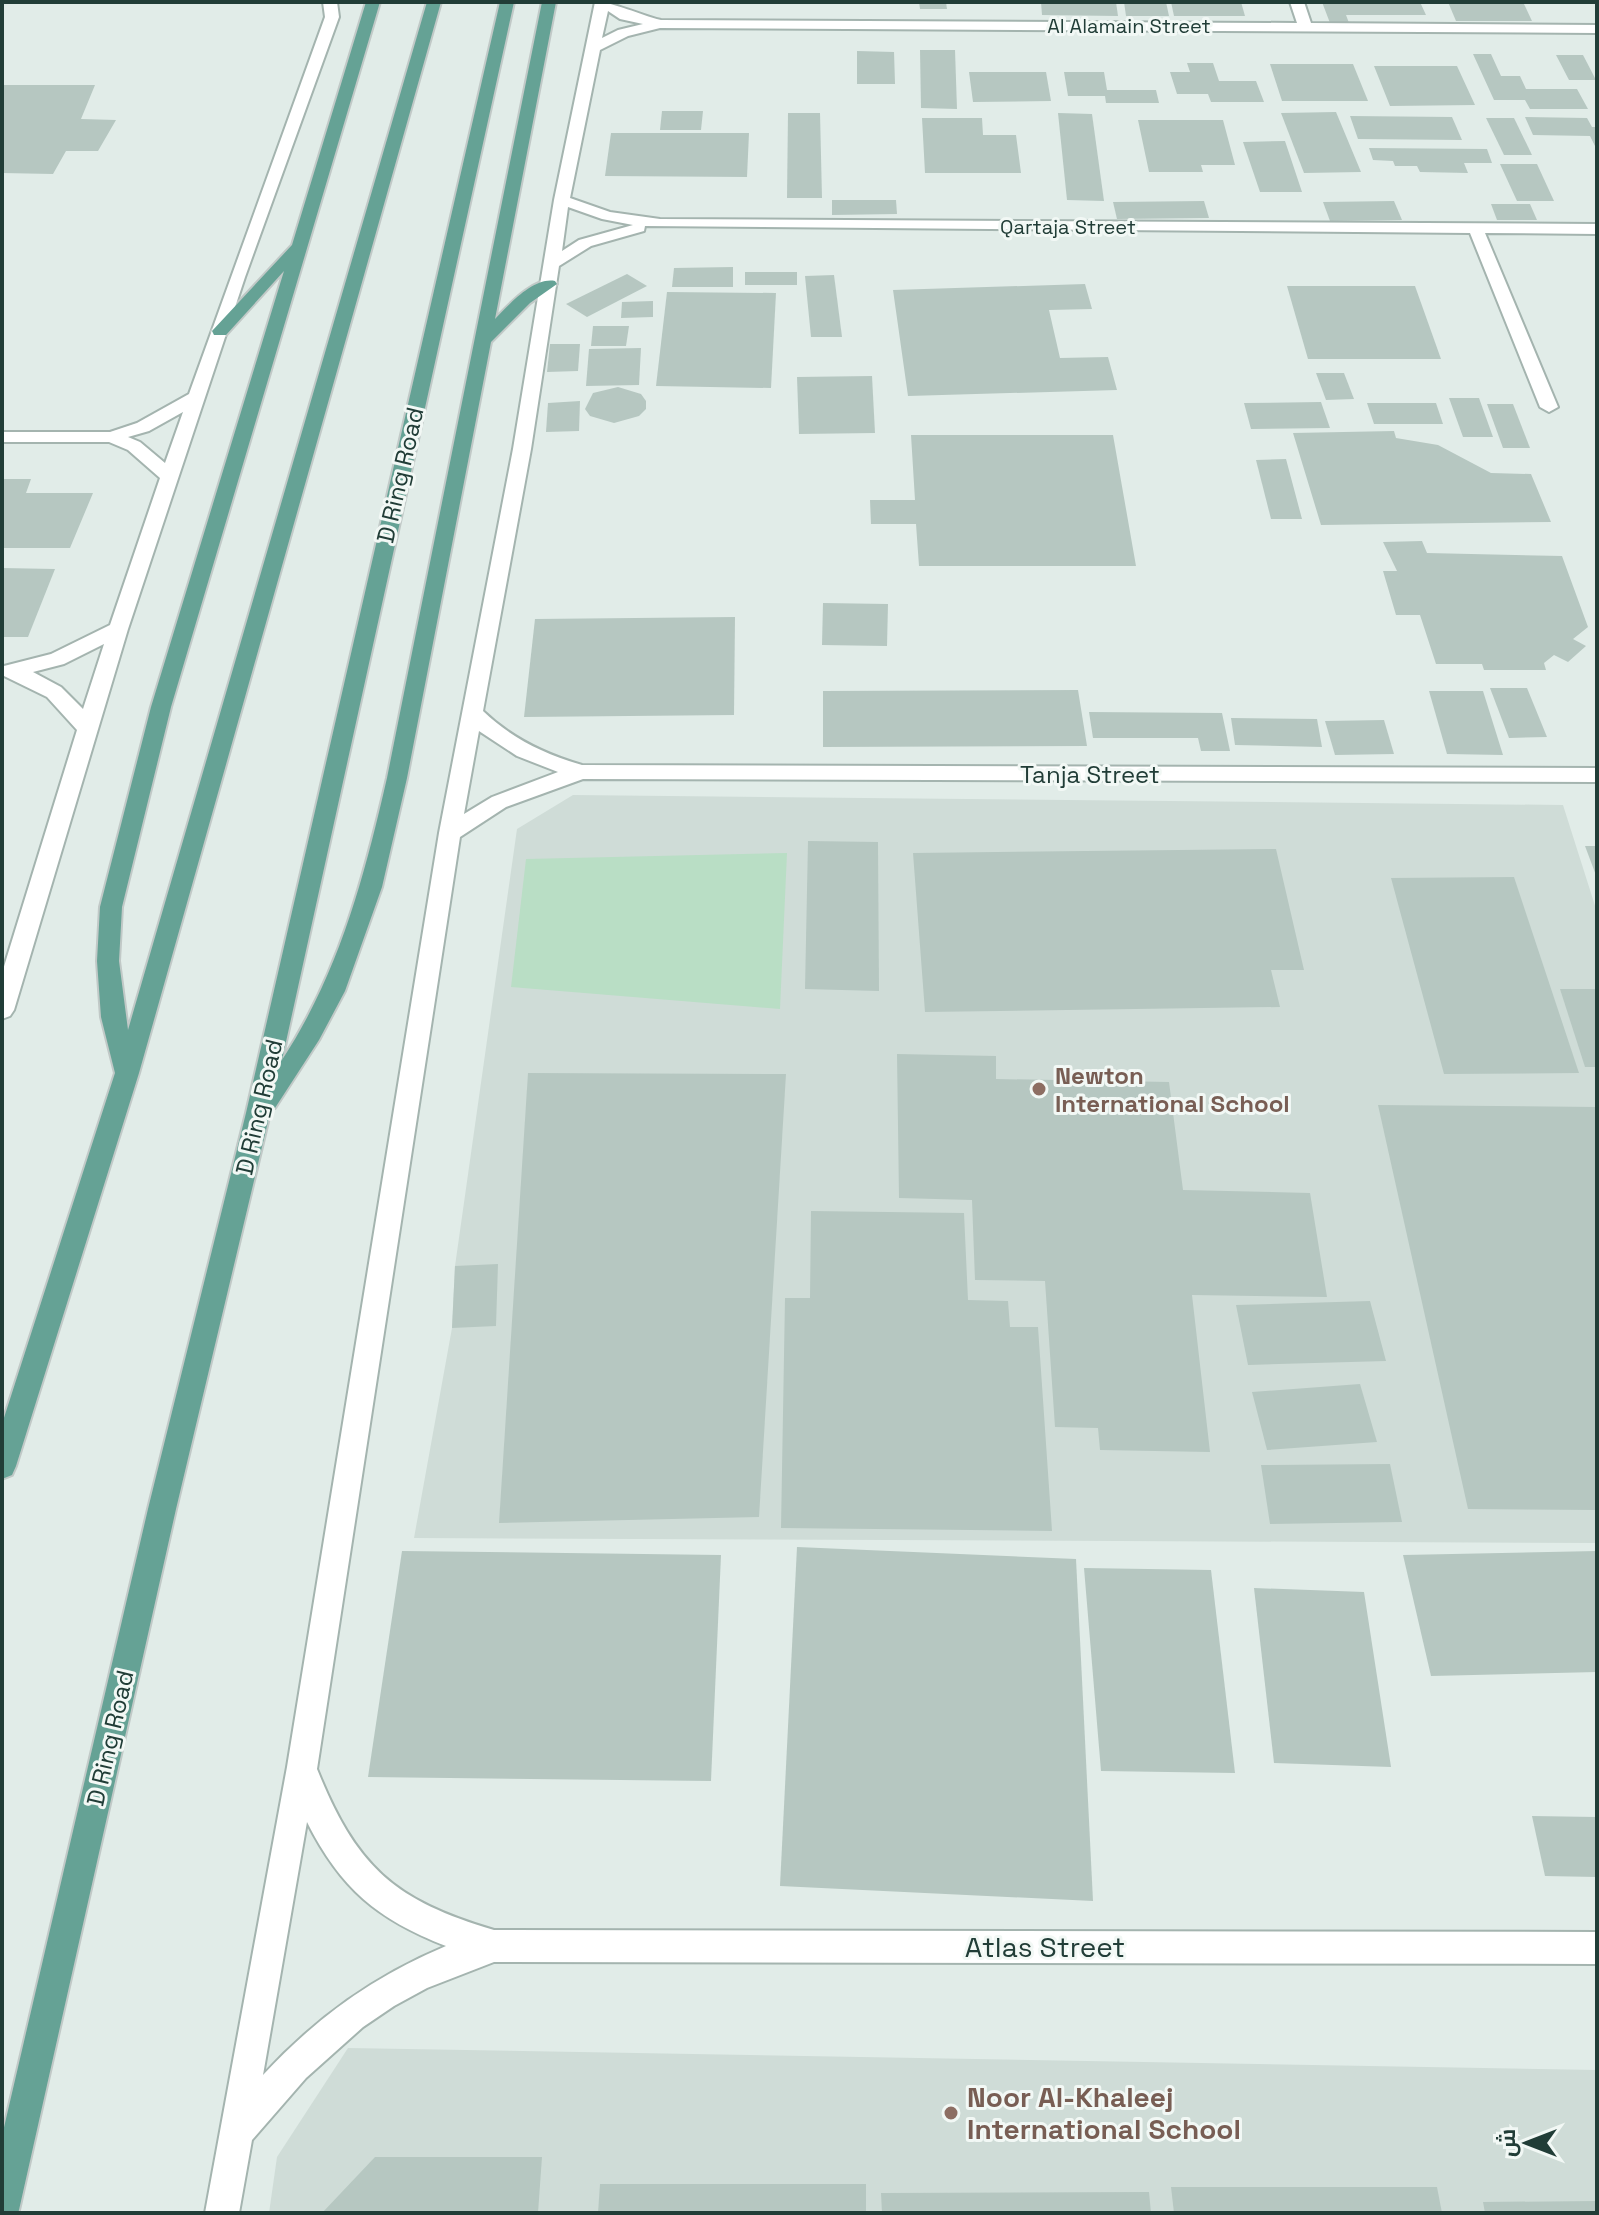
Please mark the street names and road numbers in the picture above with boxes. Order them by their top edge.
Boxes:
street label: Al Alamain Street [1047,13,1211,39]
street label: Qartaja Street [1000,214,1136,240]
street label: D Ring Road [369,404,431,546]
street label: Tanja Street [1020,759,1160,790]
street label: D Ring Road [228,1036,290,1178]
street label: D Ring Road [79,1667,141,1809]
street label: Atlas Street [965,1929,1125,1965]

